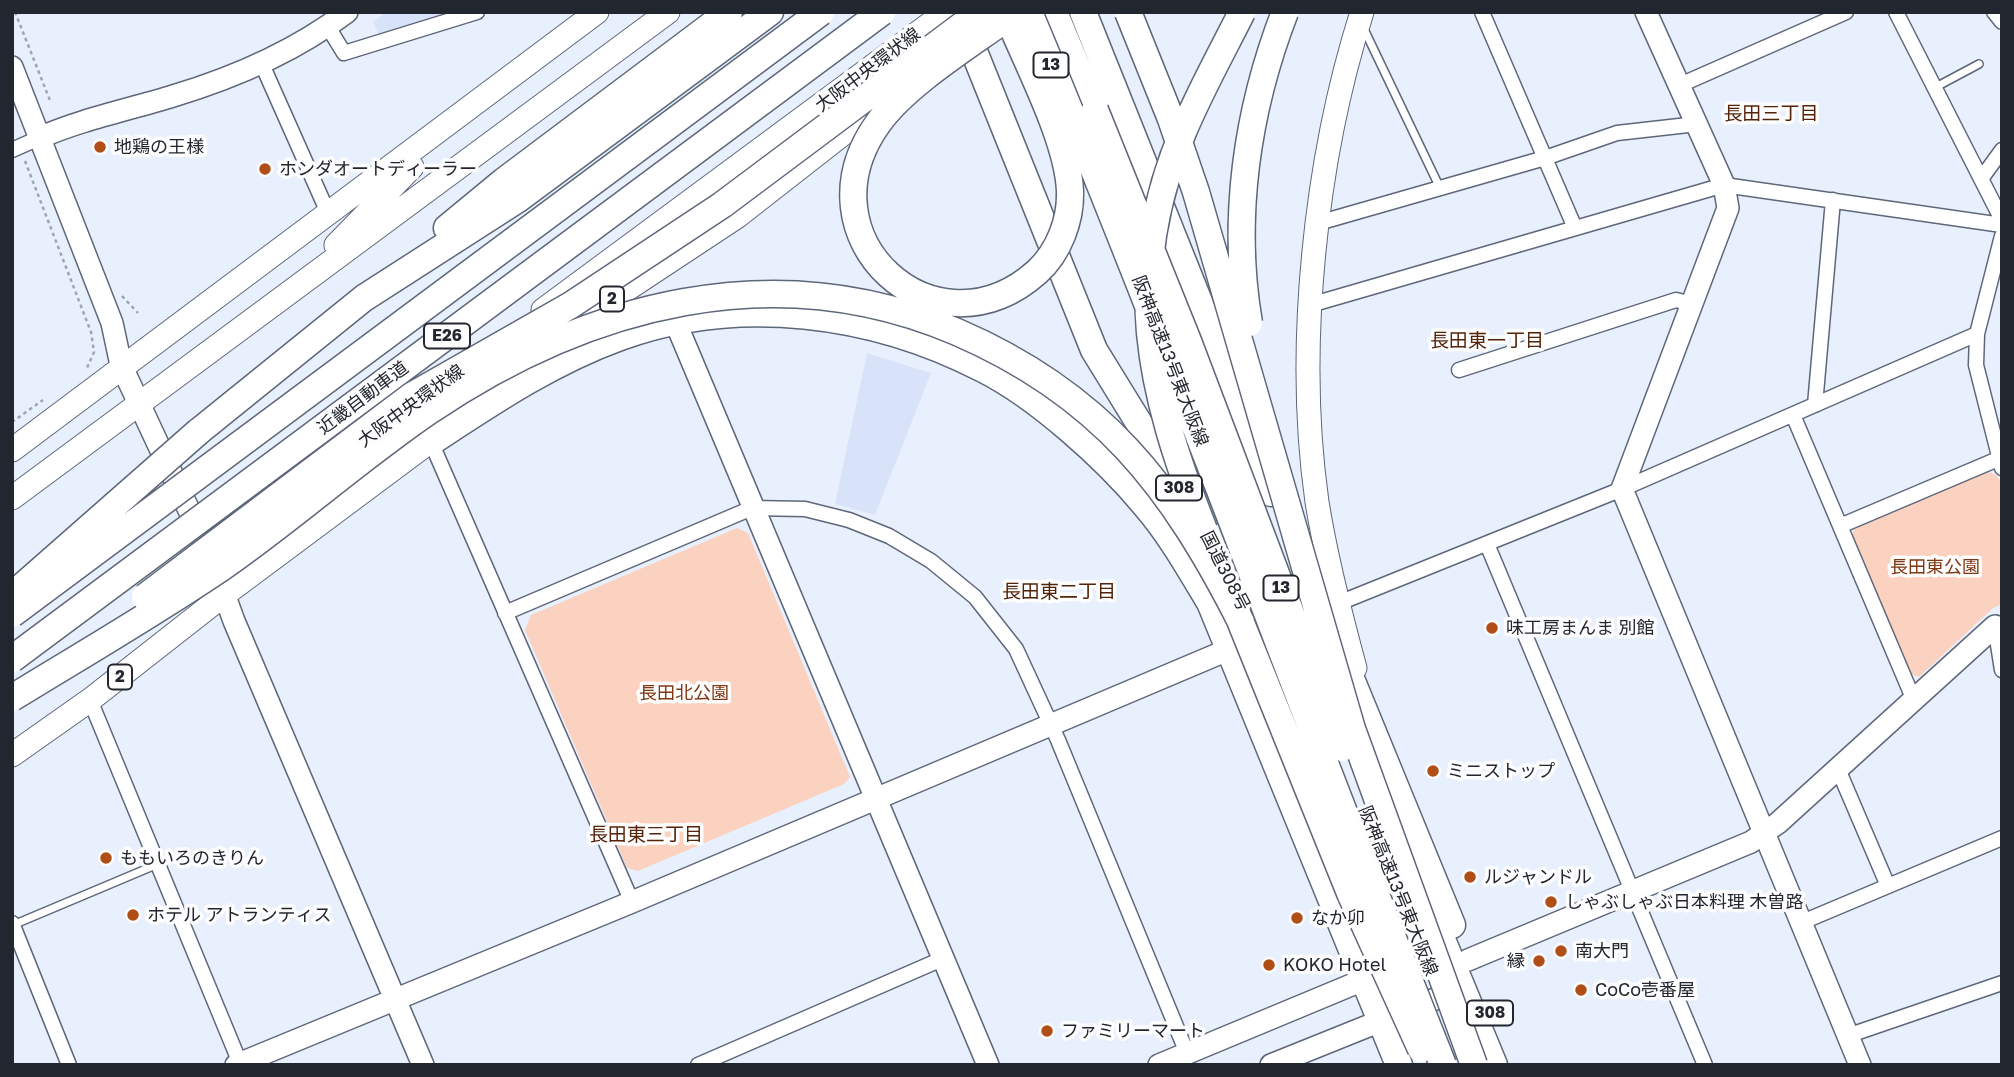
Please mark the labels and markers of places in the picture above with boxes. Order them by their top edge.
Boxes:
place label: 地鶏の王様 [114,136,204,158]
marker: 地鶏の王様 [92,139,108,155]
place label: ホンダオートディーラー [279,158,477,180]
marker: ホンダオートディーラー [257,161,273,177]
place label: 味工房まんま 別館 [1506,617,1654,639]
marker: 味工房まんま 別館 [1484,620,1500,636]
place label: ミニストップ [1447,760,1555,782]
marker: ミニストップ [1425,763,1441,779]
place label: ももいろのきりん [120,847,264,869]
marker: ももいろのきりん [98,850,114,866]
place label: ルジャンドル [1484,866,1592,888]
marker: ルジャンドル [1462,869,1478,885]
place label: しゃぶしゃぶ日本料理 木曽路 [1565,891,1803,913]
marker: しゃぶしゃぶ日本料理 木曽路 [1543,894,1559,910]
place label: ホテル アトランティス [147,904,331,926]
marker: ホテル アトランティス [125,907,141,923]
place label: なか卯 [1311,907,1365,929]
marker: なか卯 [1289,910,1305,926]
place label: 南大門 [1575,940,1629,962]
marker: 南大門 [1553,943,1569,959]
place label: 縁 [1507,950,1525,972]
marker: 縁 [1531,953,1547,969]
place label: KOKO Hotel [1283,954,1386,976]
marker: KOKO Hotel [1261,957,1277,973]
place label: CoCo壱番屋 [1595,979,1695,1001]
marker: CoCo壱番屋 [1573,982,1589,998]
place label: ファミリーマート [1061,1020,1205,1042]
marker: ファミリーマート [1039,1023,1055,1039]

